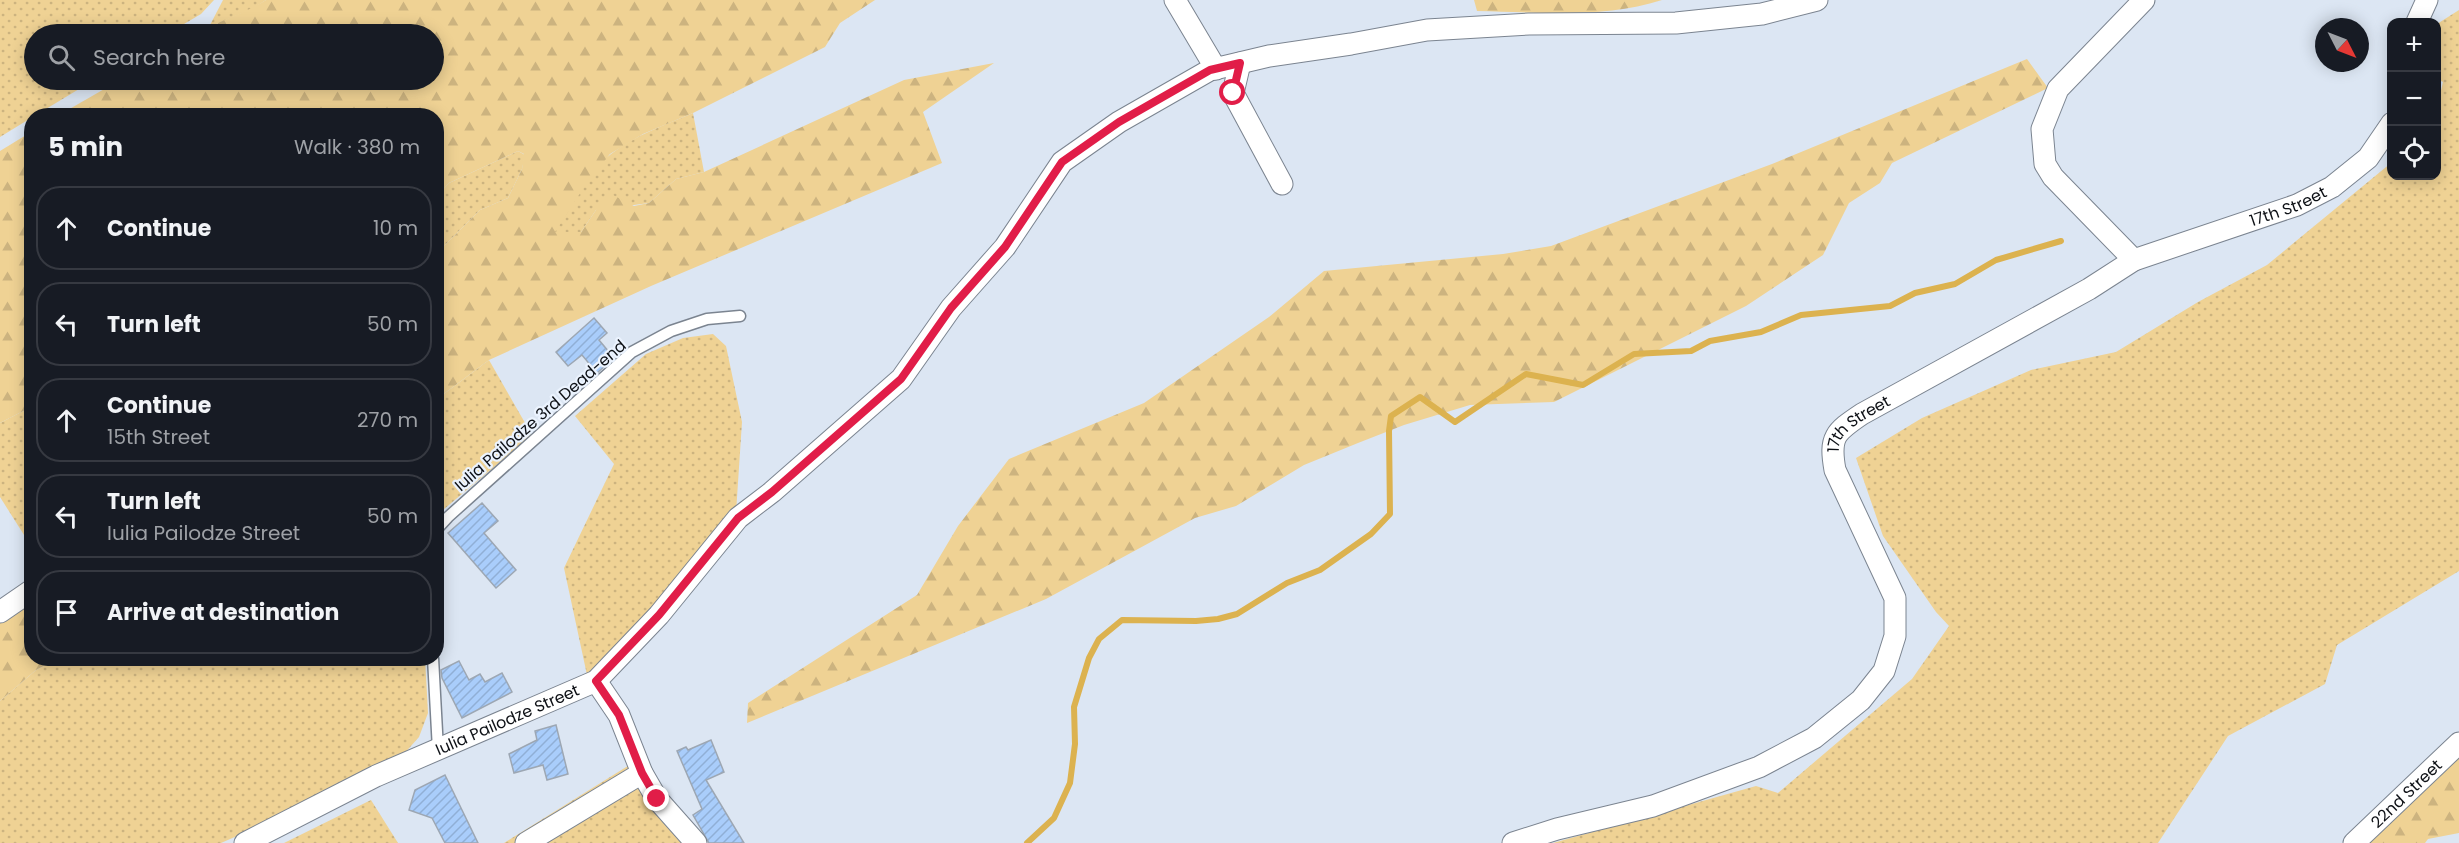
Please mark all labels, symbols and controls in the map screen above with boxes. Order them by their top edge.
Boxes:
north arrow [2315,18,2369,72]
map controls [2387,18,2441,180]
button: + [2387,18,2441,72]
search box [24,24,444,90]
icon: search [45,41,78,74]
text: Search here [93,42,226,73]
button: − [2387,72,2441,126]
route start [1219,79,1245,105]
button: locate [2387,126,2441,180]
text: 5 min [48,129,123,165]
text: Walk · 380 m [294,133,420,161]
street label: 17th Street [2247,181,2331,232]
icon: ahead [50,212,83,245]
text: Continue [107,213,211,244]
text: 10 m [373,214,418,242]
icon: left [50,308,83,341]
text: Turn left [107,309,201,340]
text: 50 m [367,310,418,338]
street label: Iulia Pailodze 3rd Dead-end [449,334,631,496]
text: Continue [107,390,211,421]
street label: 17th Street [1822,390,1894,453]
icon: ahead [50,404,83,437]
text: 270 m [357,406,418,434]
text: 15th Street [107,423,210,451]
text: Turn left [107,486,201,517]
icon: left [50,500,83,533]
text: 50 m [367,502,418,530]
text: Iulia Pailodze Street [107,519,300,547]
icon: arrive [50,596,83,629]
text: Arrive at destination [107,597,339,628]
street label: Iulia Pailodze Street [432,679,583,761]
street label: 22nd Street [2366,754,2447,833]
route end [643,785,669,811]

